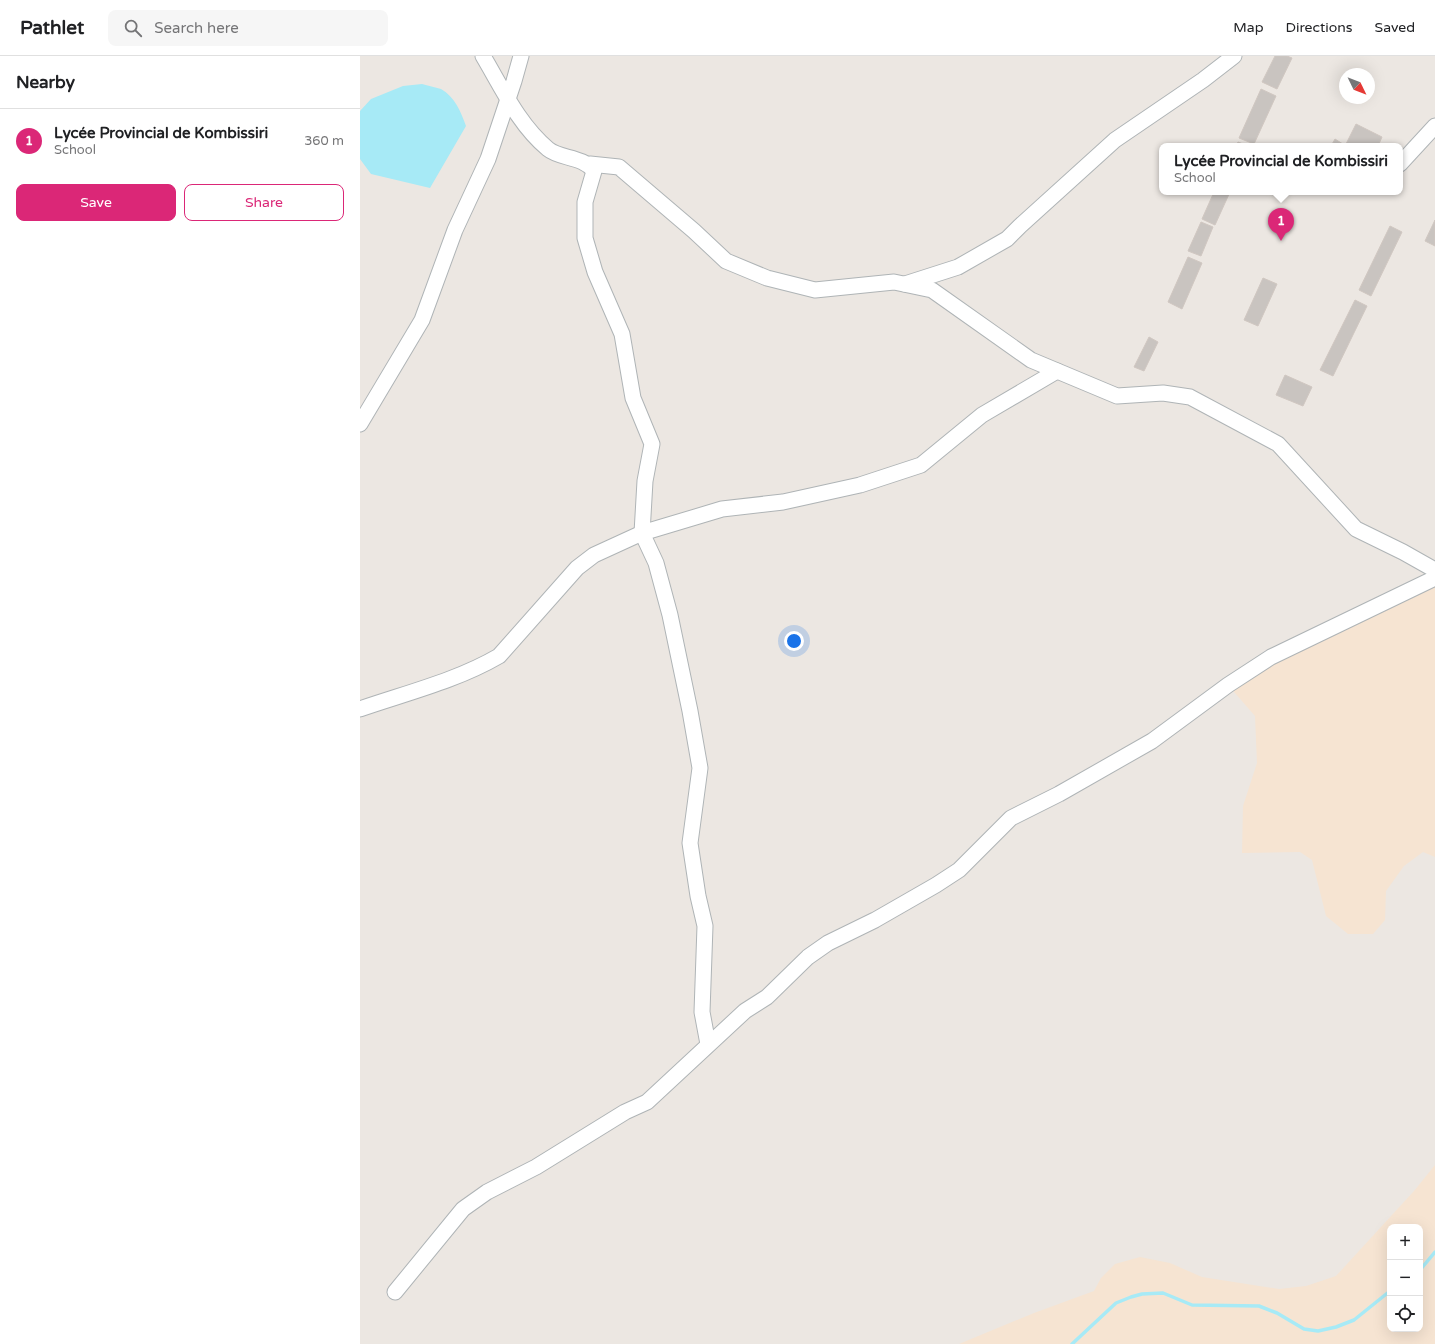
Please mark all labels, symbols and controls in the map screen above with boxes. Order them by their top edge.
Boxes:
search box [108,10,388,46]
text: Pathlet [20,17,84,39]
icon: search [122,17,144,39]
text: Search here [154,19,239,37]
text: Map [1233,19,1264,36]
text: Directions [1286,19,1353,36]
text: Saved [1375,19,1415,36]
north arrow [1339,68,1375,104]
text: Nearby [16,72,75,93]
text: Lycée Provincial de Kombissiri [54,124,268,142]
text: 1 [25,133,33,149]
text: 360 m [304,133,344,149]
text: School [54,142,96,158]
popup [1159,143,1403,195]
text: Lycée Provincial de Kombissiri [1174,152,1388,170]
text: School [1174,170,1216,186]
button: Save [16,184,176,221]
button: Share [184,184,344,221]
pin: 1 [1268,208,1294,241]
your location [784,631,804,651]
map controls [1387,1224,1423,1332]
button: + [1387,1224,1423,1260]
button: − [1387,1260,1423,1296]
button: locate [1387,1296,1423,1332]

